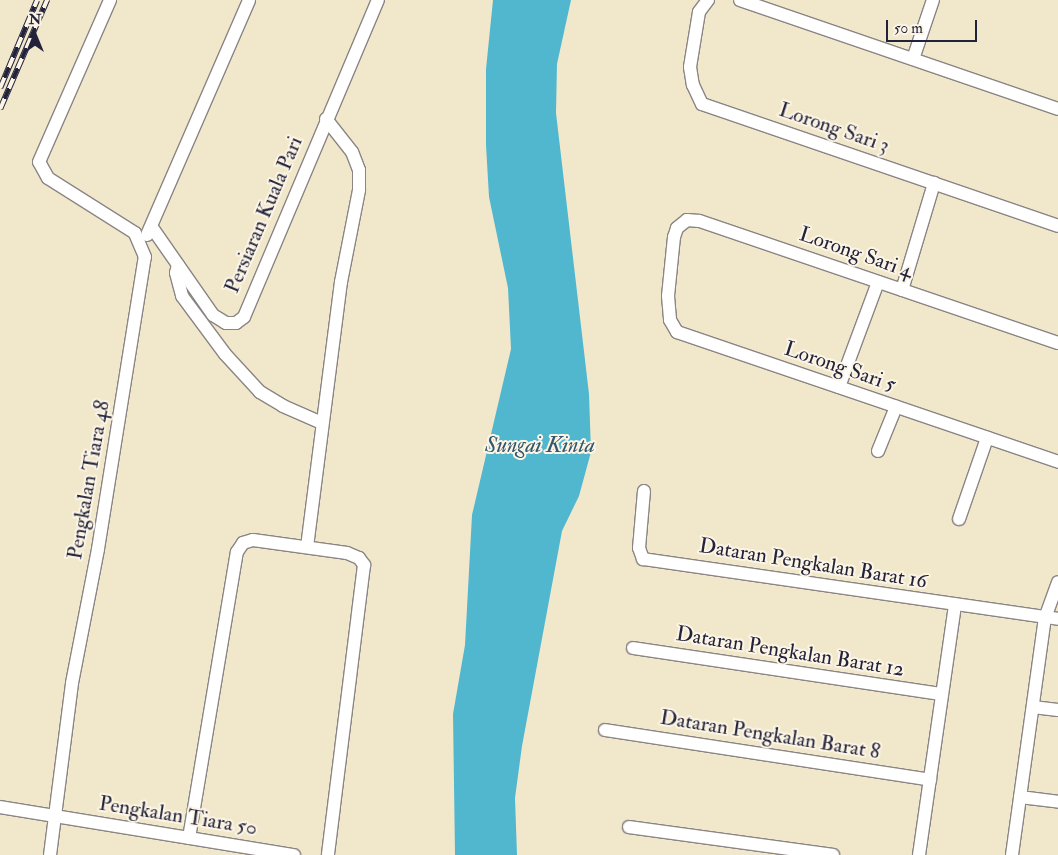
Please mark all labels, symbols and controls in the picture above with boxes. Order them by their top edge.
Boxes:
north arrow [10,10,60,60]
scale bar [888,10,979,42]
text: N [29,11,41,28]
text: 50 m [894,19,923,38]
street label: Lorong Sari 3 [775,97,893,159]
street label: Persiaran Kuala Pari [220,133,308,297]
street label: Lorong Sari 4 [796,222,916,284]
street label: Lorong Sari 5 [781,336,899,398]
street label: Pengkalan Tiara 48 [63,399,115,561]
water label: Sungai Kinta [485,433,595,459]
street label: Dataran Pengkalan Barat 16 [697,534,929,594]
street label: Dataran Pengkalan Barat 12 [674,622,906,682]
street label: Dataran Pengkalan Barat 8 [658,705,882,765]
street label: Pengkalan Tiara 50 [97,791,259,841]

